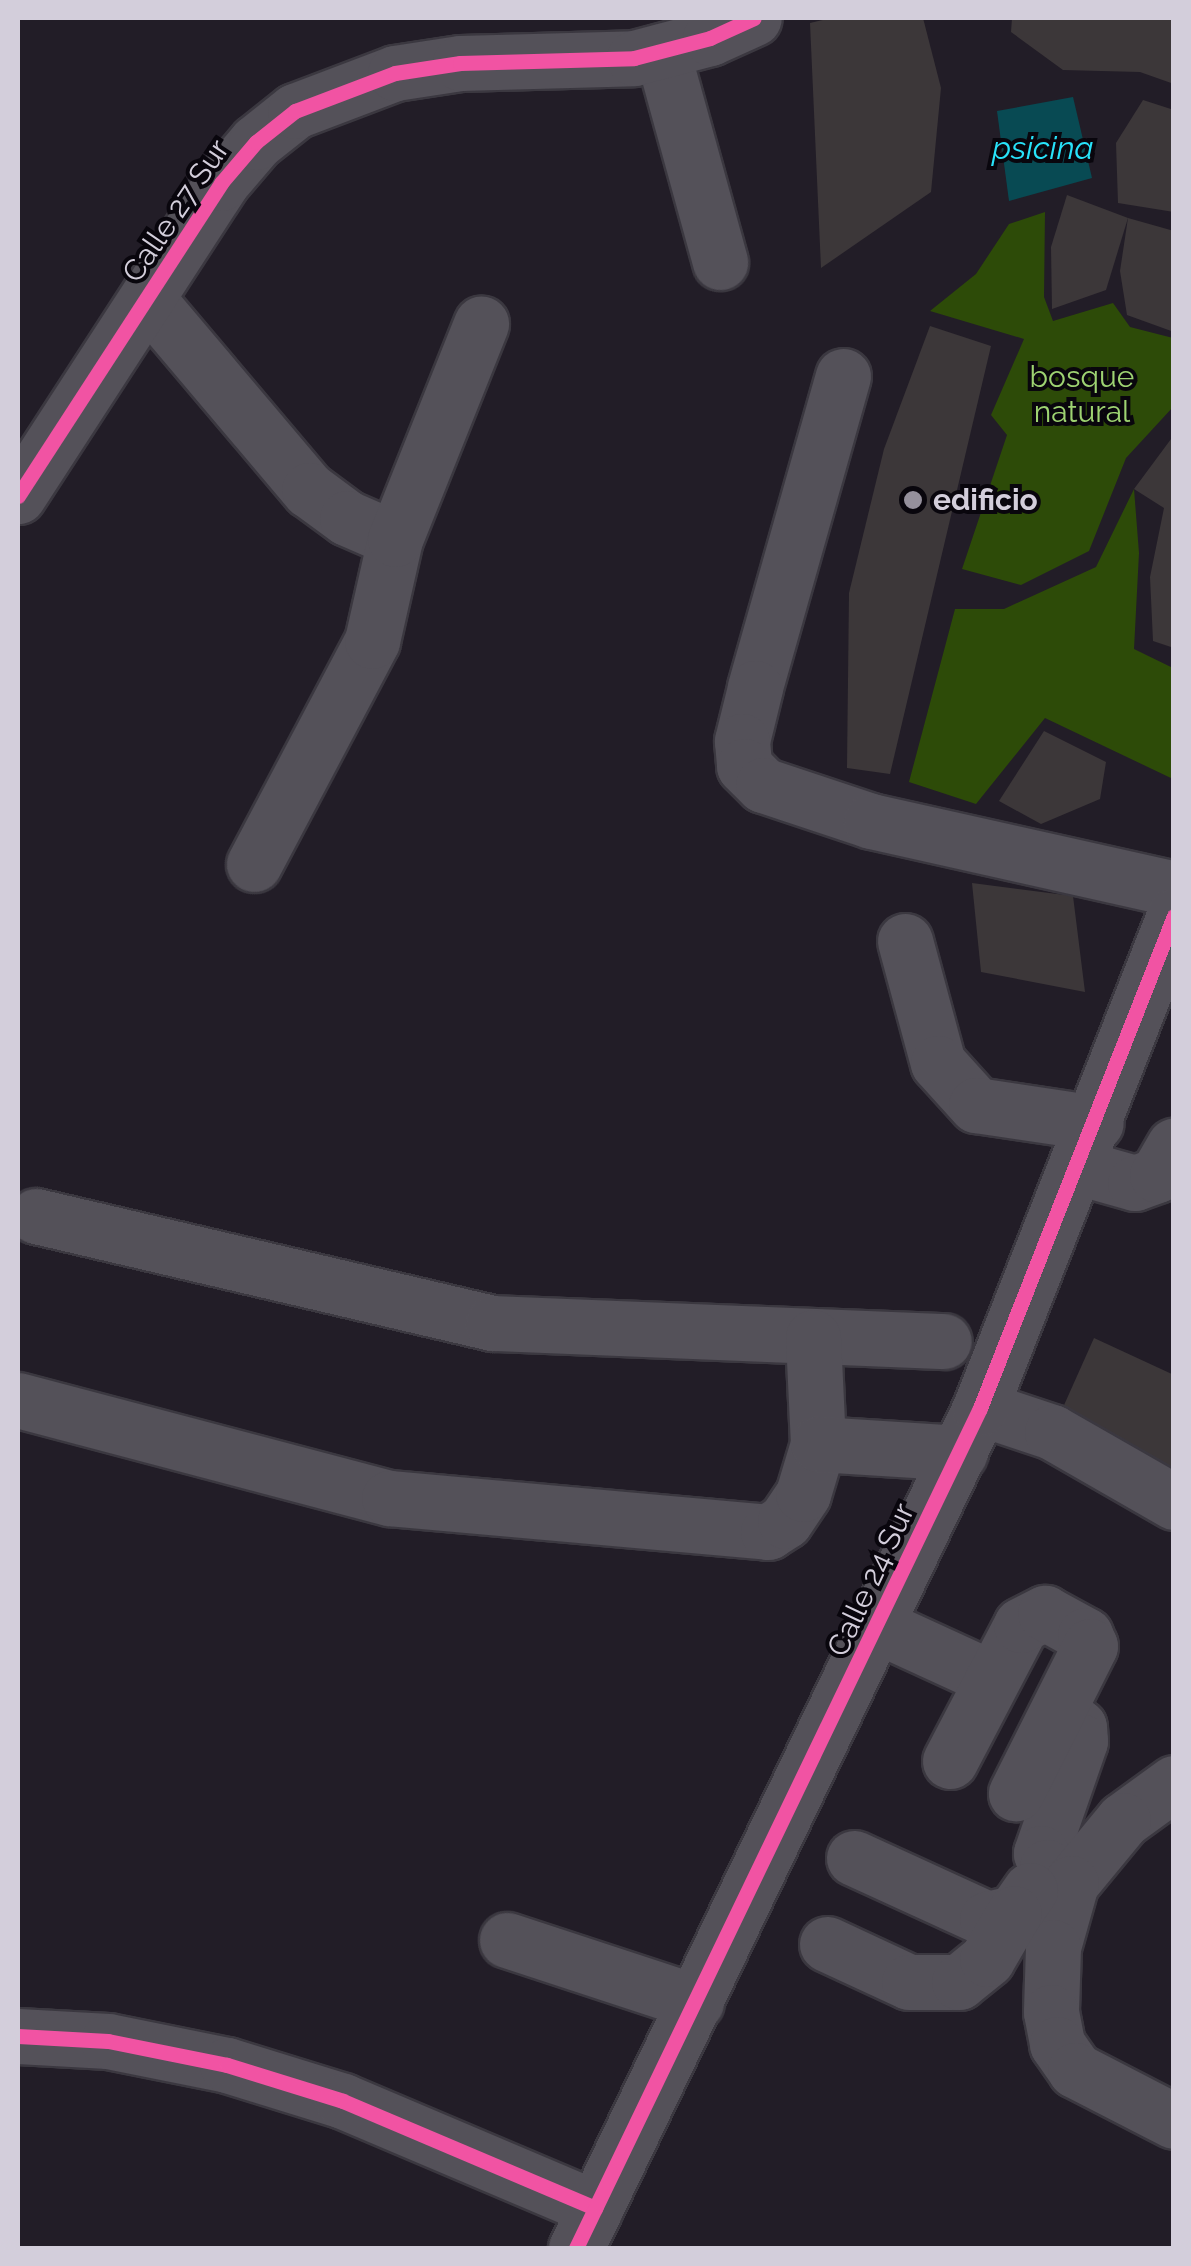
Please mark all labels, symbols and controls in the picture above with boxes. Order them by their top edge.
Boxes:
water label: psicina [992,129,1094,167]
street label: Calle 27 Sur [115,133,237,289]
park label: bosque natural [1030,359,1134,430]
place label: edificio [933,482,1038,518]
marker: edificio [902,489,924,511]
street label: Calle 24 Sur [820,1498,922,1662]

